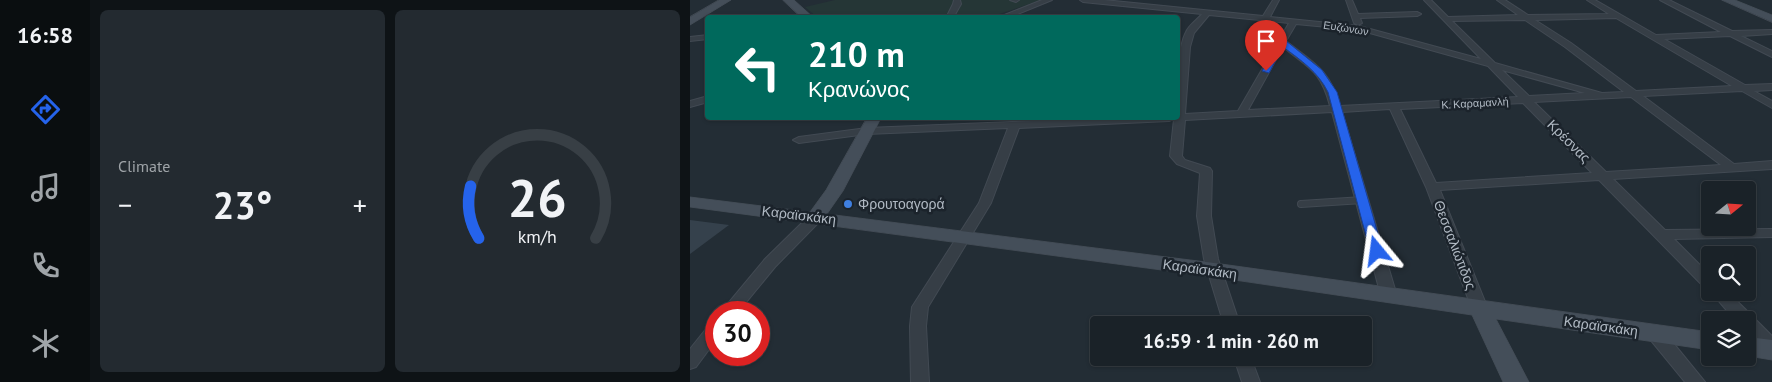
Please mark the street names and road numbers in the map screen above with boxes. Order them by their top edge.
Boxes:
street label: Ευζώνων [1322,18,1370,39]
street label: Κ. Καραμανλή [1441,94,1509,112]
street label: Κρέσνας [1544,116,1595,167]
street label: Θεσσαλιώτιδος [1430,198,1480,292]
street label: Καραϊσκάκη [761,202,837,228]
street label: Καραϊσκάκη [1162,255,1238,283]
street label: Καραϊσκάκη [1563,312,1639,340]

